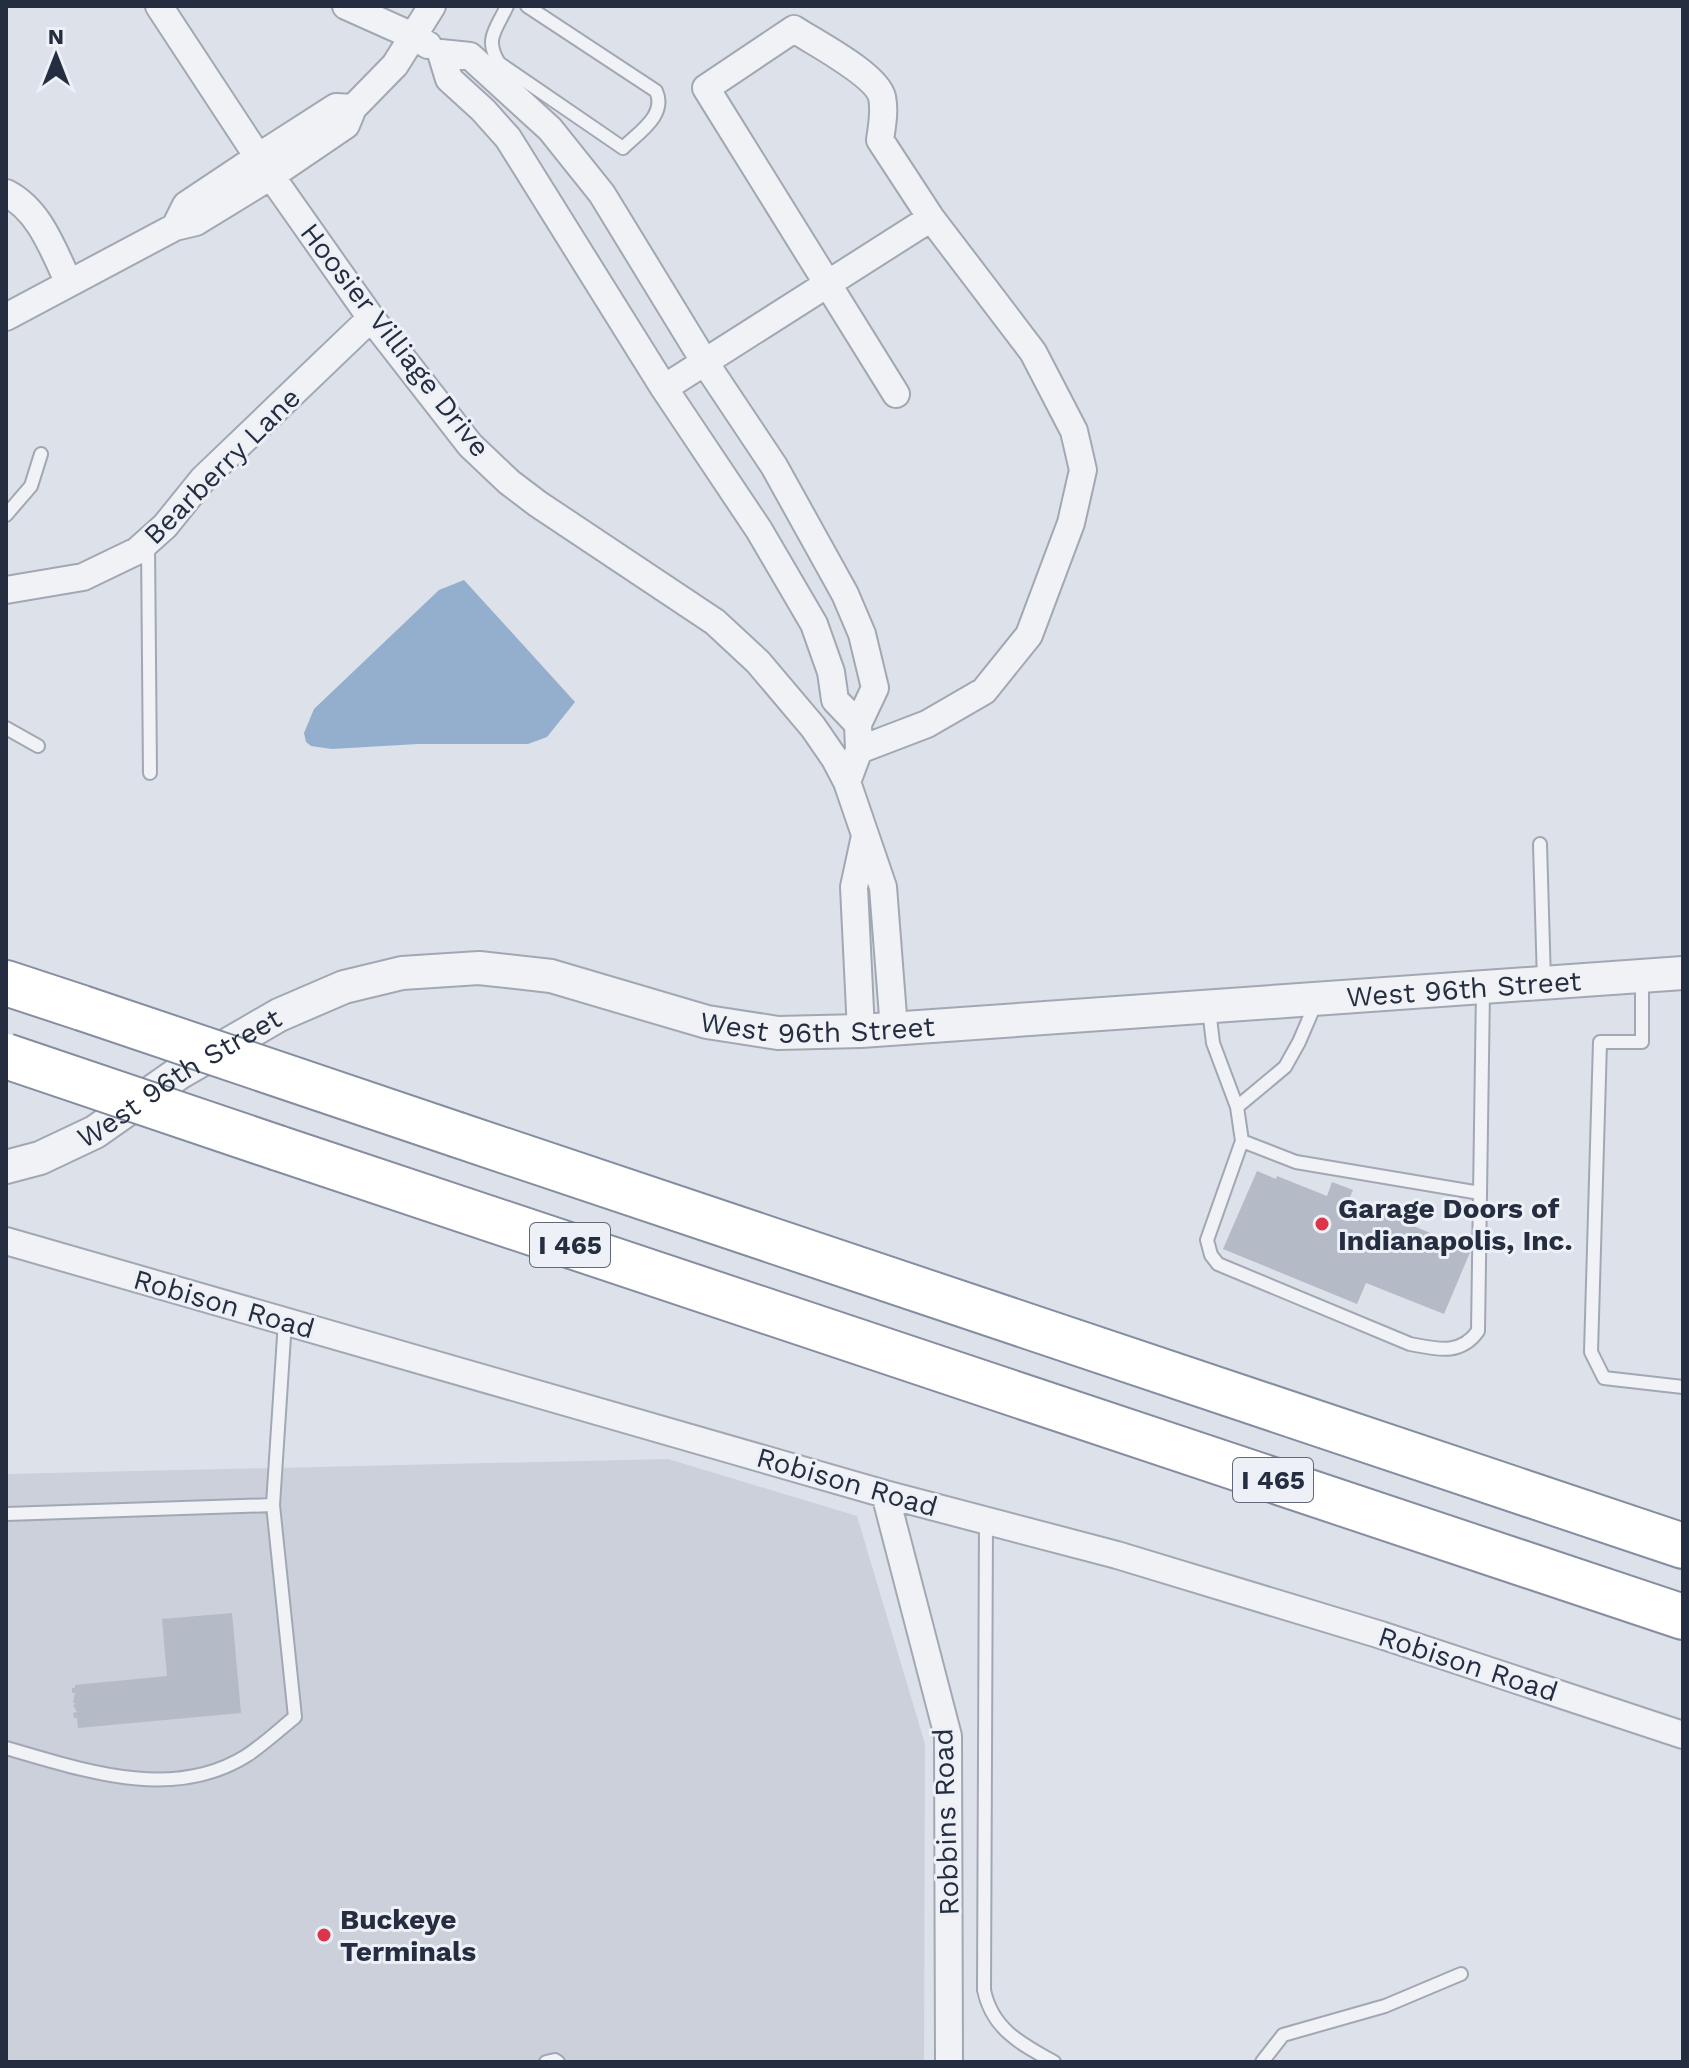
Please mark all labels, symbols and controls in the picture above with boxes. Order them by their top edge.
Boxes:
north arrow [16,16,96,96]
text: N [48,24,64,49]
street label: Hoosier Villiage Drive [293,216,497,464]
street label: Bearberry Lane [137,381,307,551]
street label: West 96th Street [1345,964,1583,1013]
street label: West 96th Street [72,1001,287,1154]
street label: West 96th Street [698,1005,936,1050]
place label: Garage Doors of Indianapolis, Inc. [1338,1192,1573,1257]
marker: Garage Doors of Indianapolis, Inc. [1313,1215,1331,1233]
road number: I 465 [530,1223,610,1267]
street label: Robison Road [130,1262,318,1346]
street label: Robison Road [753,1440,941,1524]
road number: I 465 [1233,1458,1313,1502]
street label: Robison Road [1374,1619,1562,1709]
street label: Robbins Road [926,1728,966,1916]
place label: Buckeye Terminals [340,1903,476,1968]
marker: Buckeye Terminals [315,1926,333,1944]

